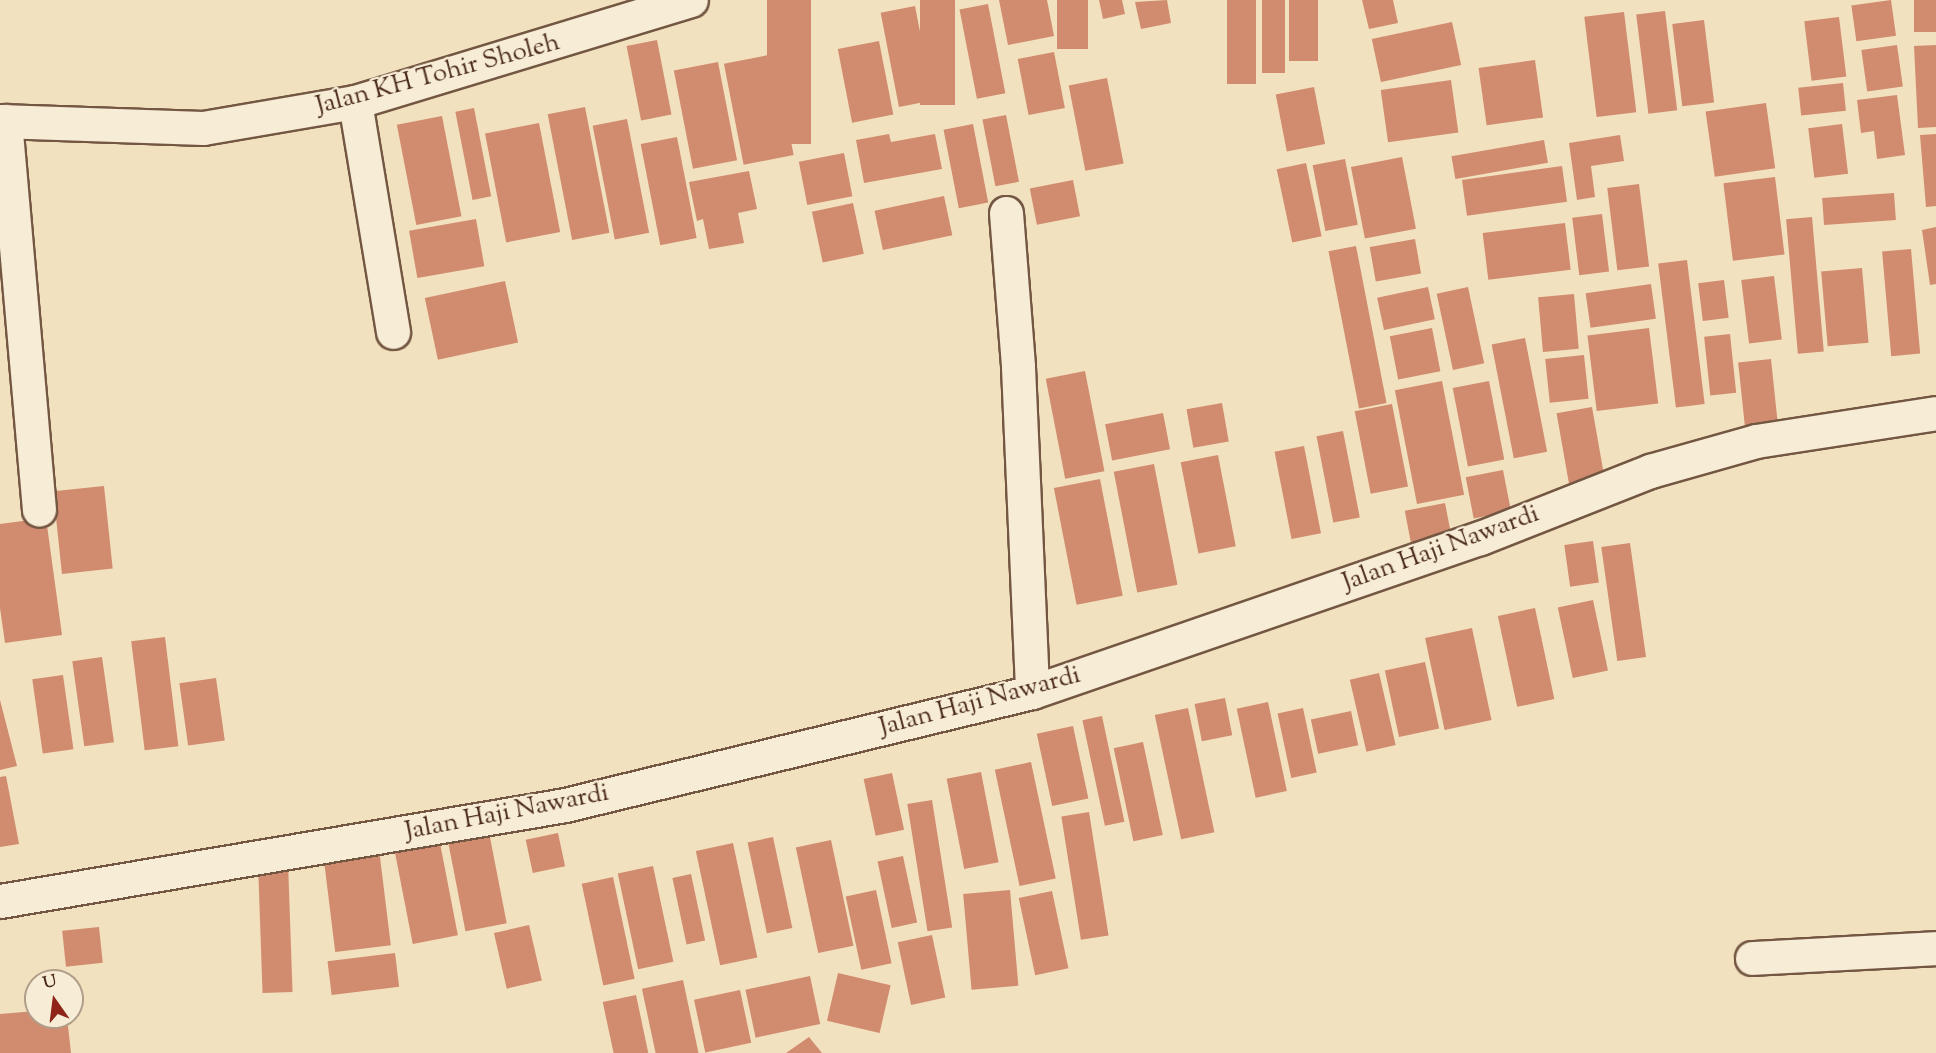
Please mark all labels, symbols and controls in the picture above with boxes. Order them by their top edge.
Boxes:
street label: Jalan KH Tohir Sholeh [313,27,563,123]
street label: Jalan Haji Nawardi [1338,499,1544,599]
street label: Jalan Haji Nawardi [876,660,1084,744]
street label: Jalan Haji Nawardi [402,778,612,848]
north arrow [24,969,84,1029]
text: U [41,970,59,996]

